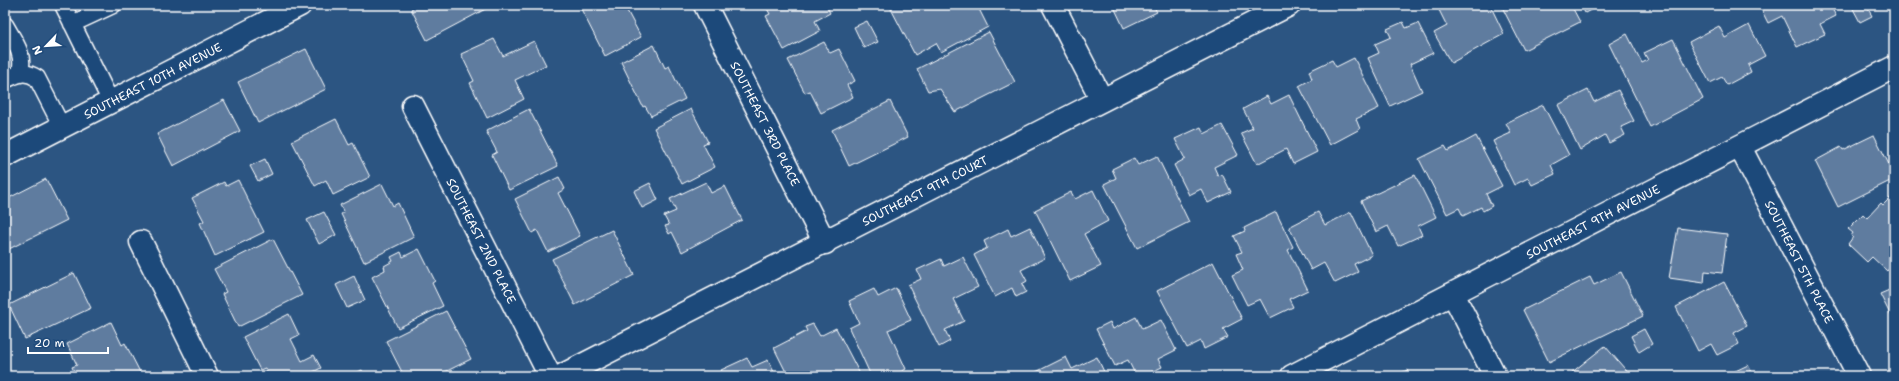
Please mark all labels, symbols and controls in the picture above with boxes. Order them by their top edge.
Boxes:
north arrow [26,26,66,66]
street label: SOUTHEAST 10TH AVENUE [81,39,225,123]
text: N [29,43,46,57]
street label: SOUTHEAST 3RD PLACE [727,59,803,189]
street label: SOUTHEAST 9TH COURT [859,152,991,230]
street label: SOUTHEAST 2ND PLACE [442,176,520,306]
street label: SOUTHEAST 9TH AVENUE [1523,181,1663,263]
street label: SOUTHEAST 5TH PLACE [1761,198,1837,326]
scale bar [28,329,108,355]
text: 20 m [34,335,65,351]

